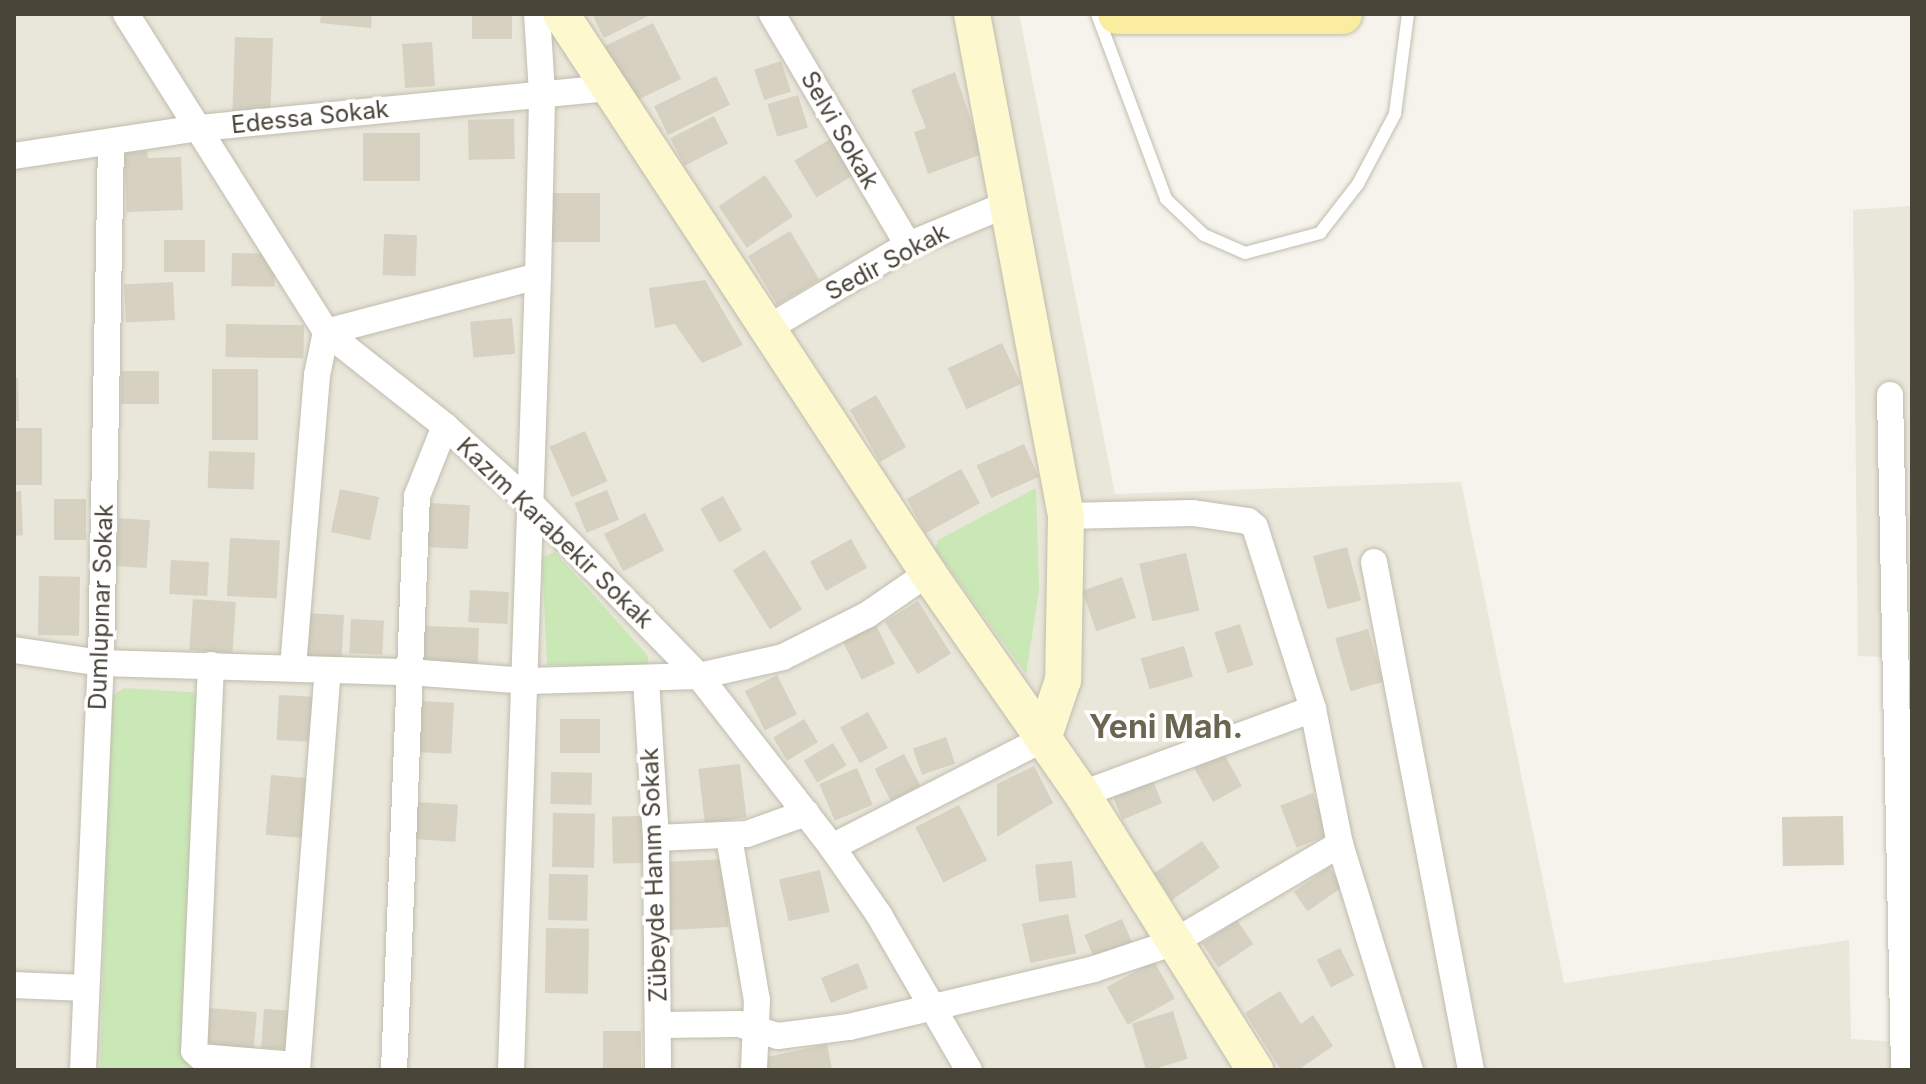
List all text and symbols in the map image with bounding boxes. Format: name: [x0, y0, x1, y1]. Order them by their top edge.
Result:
street label: Selvi Sokak: [795, 66, 885, 194]
street label: Edessa Sokak: [230, 94, 390, 140]
street label: Sedir Sokak: [821, 218, 953, 306]
street label: Kazım Karabekir Sokak: [451, 432, 659, 634]
street label: Dumlupınar Sokak: [83, 504, 119, 710]
district label: Yeni Mah.: [1089, 708, 1243, 746]
street label: Zübeyde Hanım Sokak: [635, 747, 673, 1003]

